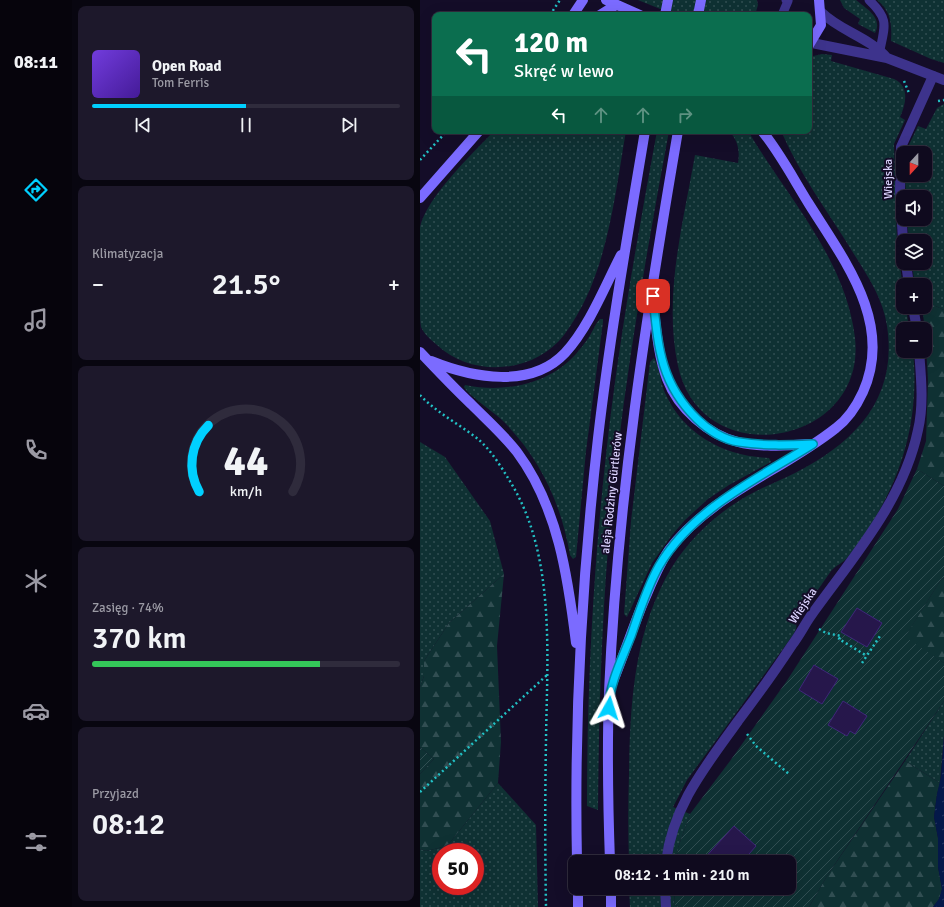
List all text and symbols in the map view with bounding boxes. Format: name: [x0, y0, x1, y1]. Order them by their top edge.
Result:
text: 120 m: [514, 26, 588, 60]
icon: left: [448, 28, 500, 80]
text: 08:11: [14, 51, 58, 73]
text: Open Road: [152, 57, 222, 75]
text: Skręć w lewo: [514, 60, 614, 82]
text: Tom Ferris: [152, 75, 209, 91]
icon: left: [548, 104, 570, 126]
icon: ahead: [590, 104, 612, 126]
icon: ahead: [632, 104, 654, 126]
icon: right: [674, 104, 696, 126]
icon: previous: [132, 114, 154, 136]
icon: pause: [235, 114, 257, 136]
icon: next: [338, 114, 360, 136]
north arrow: [896, 146, 932, 182]
map controls: [896, 146, 932, 358]
street label: Wiejska: [881, 159, 896, 199]
icon: directions: [22, 176, 50, 204]
button: sound: [896, 190, 932, 226]
button: layers: [896, 234, 932, 270]
text: Klimatyzacja: [92, 246, 163, 262]
text: 21.5°: [212, 266, 280, 303]
text: −: [92, 271, 104, 298]
text: +: [388, 271, 400, 298]
button: +: [896, 278, 932, 314]
pin: [636, 279, 670, 313]
icon: arrive: [642, 285, 664, 307]
icon: music: [22, 306, 50, 334]
button: −: [896, 322, 932, 358]
street label: aleja Rodziny Gürtlerów: [598, 431, 626, 554]
text: 44: [224, 435, 268, 486]
icon: phone: [22, 436, 50, 464]
text: km/h: [230, 482, 262, 499]
icon: climate: [22, 567, 50, 595]
street label: Wiejska: [786, 585, 820, 627]
text: Zasięg · 74%: [92, 600, 164, 616]
text: 370 km: [92, 620, 187, 657]
position arrow: [588, 687, 630, 729]
icon: car: [22, 697, 50, 725]
text: Przyjazd: [92, 786, 139, 802]
text: 08:12: [92, 806, 165, 843]
icon: filters: [22, 828, 50, 856]
speed limit sign: 50: [432, 843, 484, 895]
text: 08:12 · 1 min · 210 m: [615, 866, 749, 884]

